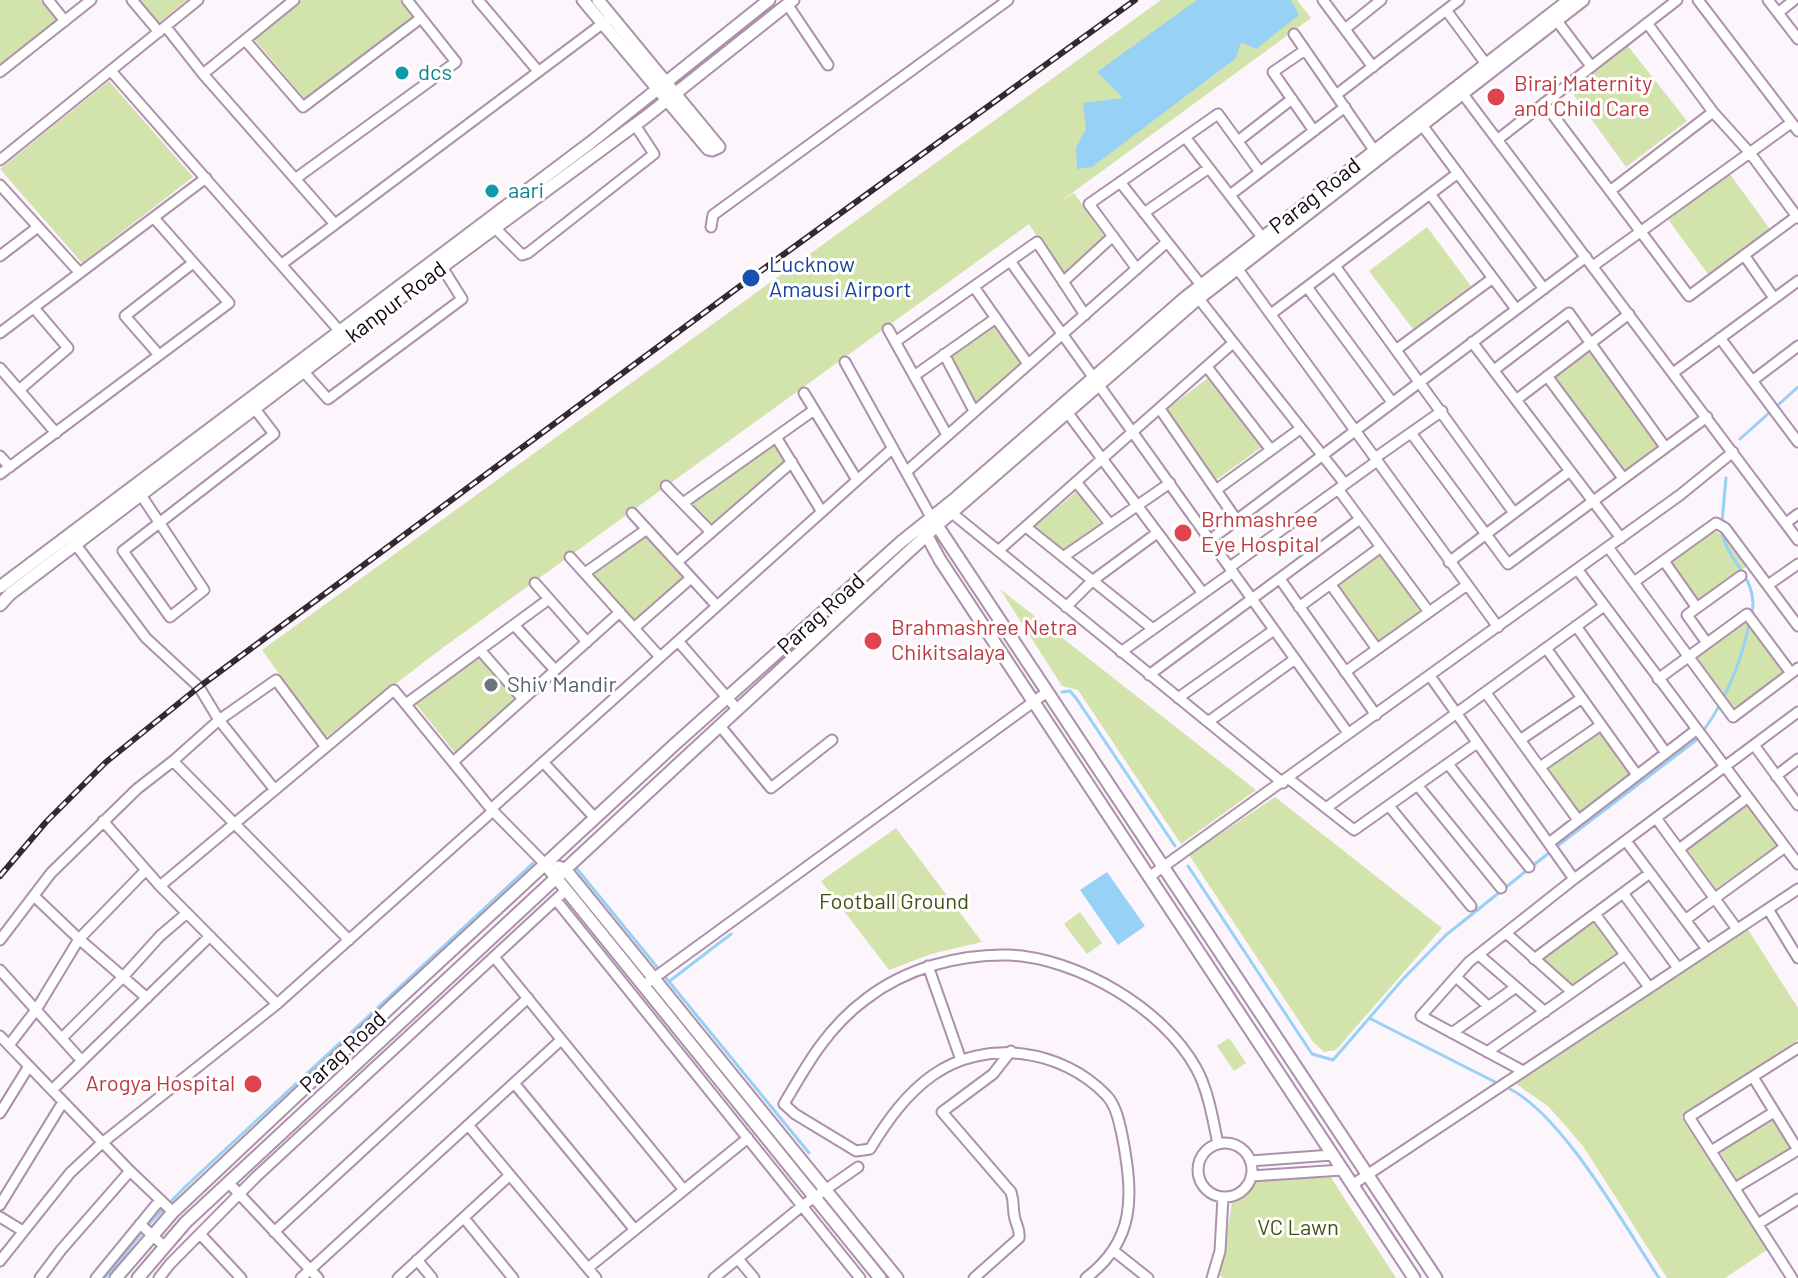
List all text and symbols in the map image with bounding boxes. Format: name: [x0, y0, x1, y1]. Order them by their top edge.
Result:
place label: dcs: [418, 60, 452, 86]
marker: dcs: [393, 64, 411, 82]
place label: Biraj Maternity and Child Care: [1514, 71, 1652, 122]
marker: Biraj Maternity and Child Care: [1485, 86, 1507, 108]
street label: Parag Road: [1264, 152, 1366, 240]
place label: aari: [508, 178, 544, 204]
marker: aari: [483, 182, 501, 200]
place label: Lucknow Amausi Airport: [769, 252, 911, 304]
street label: kanpur Road: [341, 256, 451, 348]
marker: Lucknow Amausi Airport: [740, 267, 762, 289]
place label: Brhmashree Eye Hospital: [1201, 507, 1319, 558]
marker: Brhmashree Eye Hospital: [1172, 522, 1194, 544]
street label: Parag Road: [772, 568, 870, 660]
place label: Brahmashree Netra Chikitsalaya: [891, 615, 1077, 666]
marker: Brahmashree Netra Chikitsalaya: [862, 630, 884, 652]
place label: Shiv Mandir: [507, 672, 616, 698]
marker: Shiv Mandir: [482, 676, 500, 694]
park label: Football Ground: [819, 889, 969, 915]
street label: Parag Road: [294, 1005, 392, 1099]
place label: Arogya Hospital: [85, 1071, 235, 1097]
marker: Arogya Hospital: [242, 1073, 264, 1095]
park label: VC Lawn: [1257, 1215, 1339, 1241]

